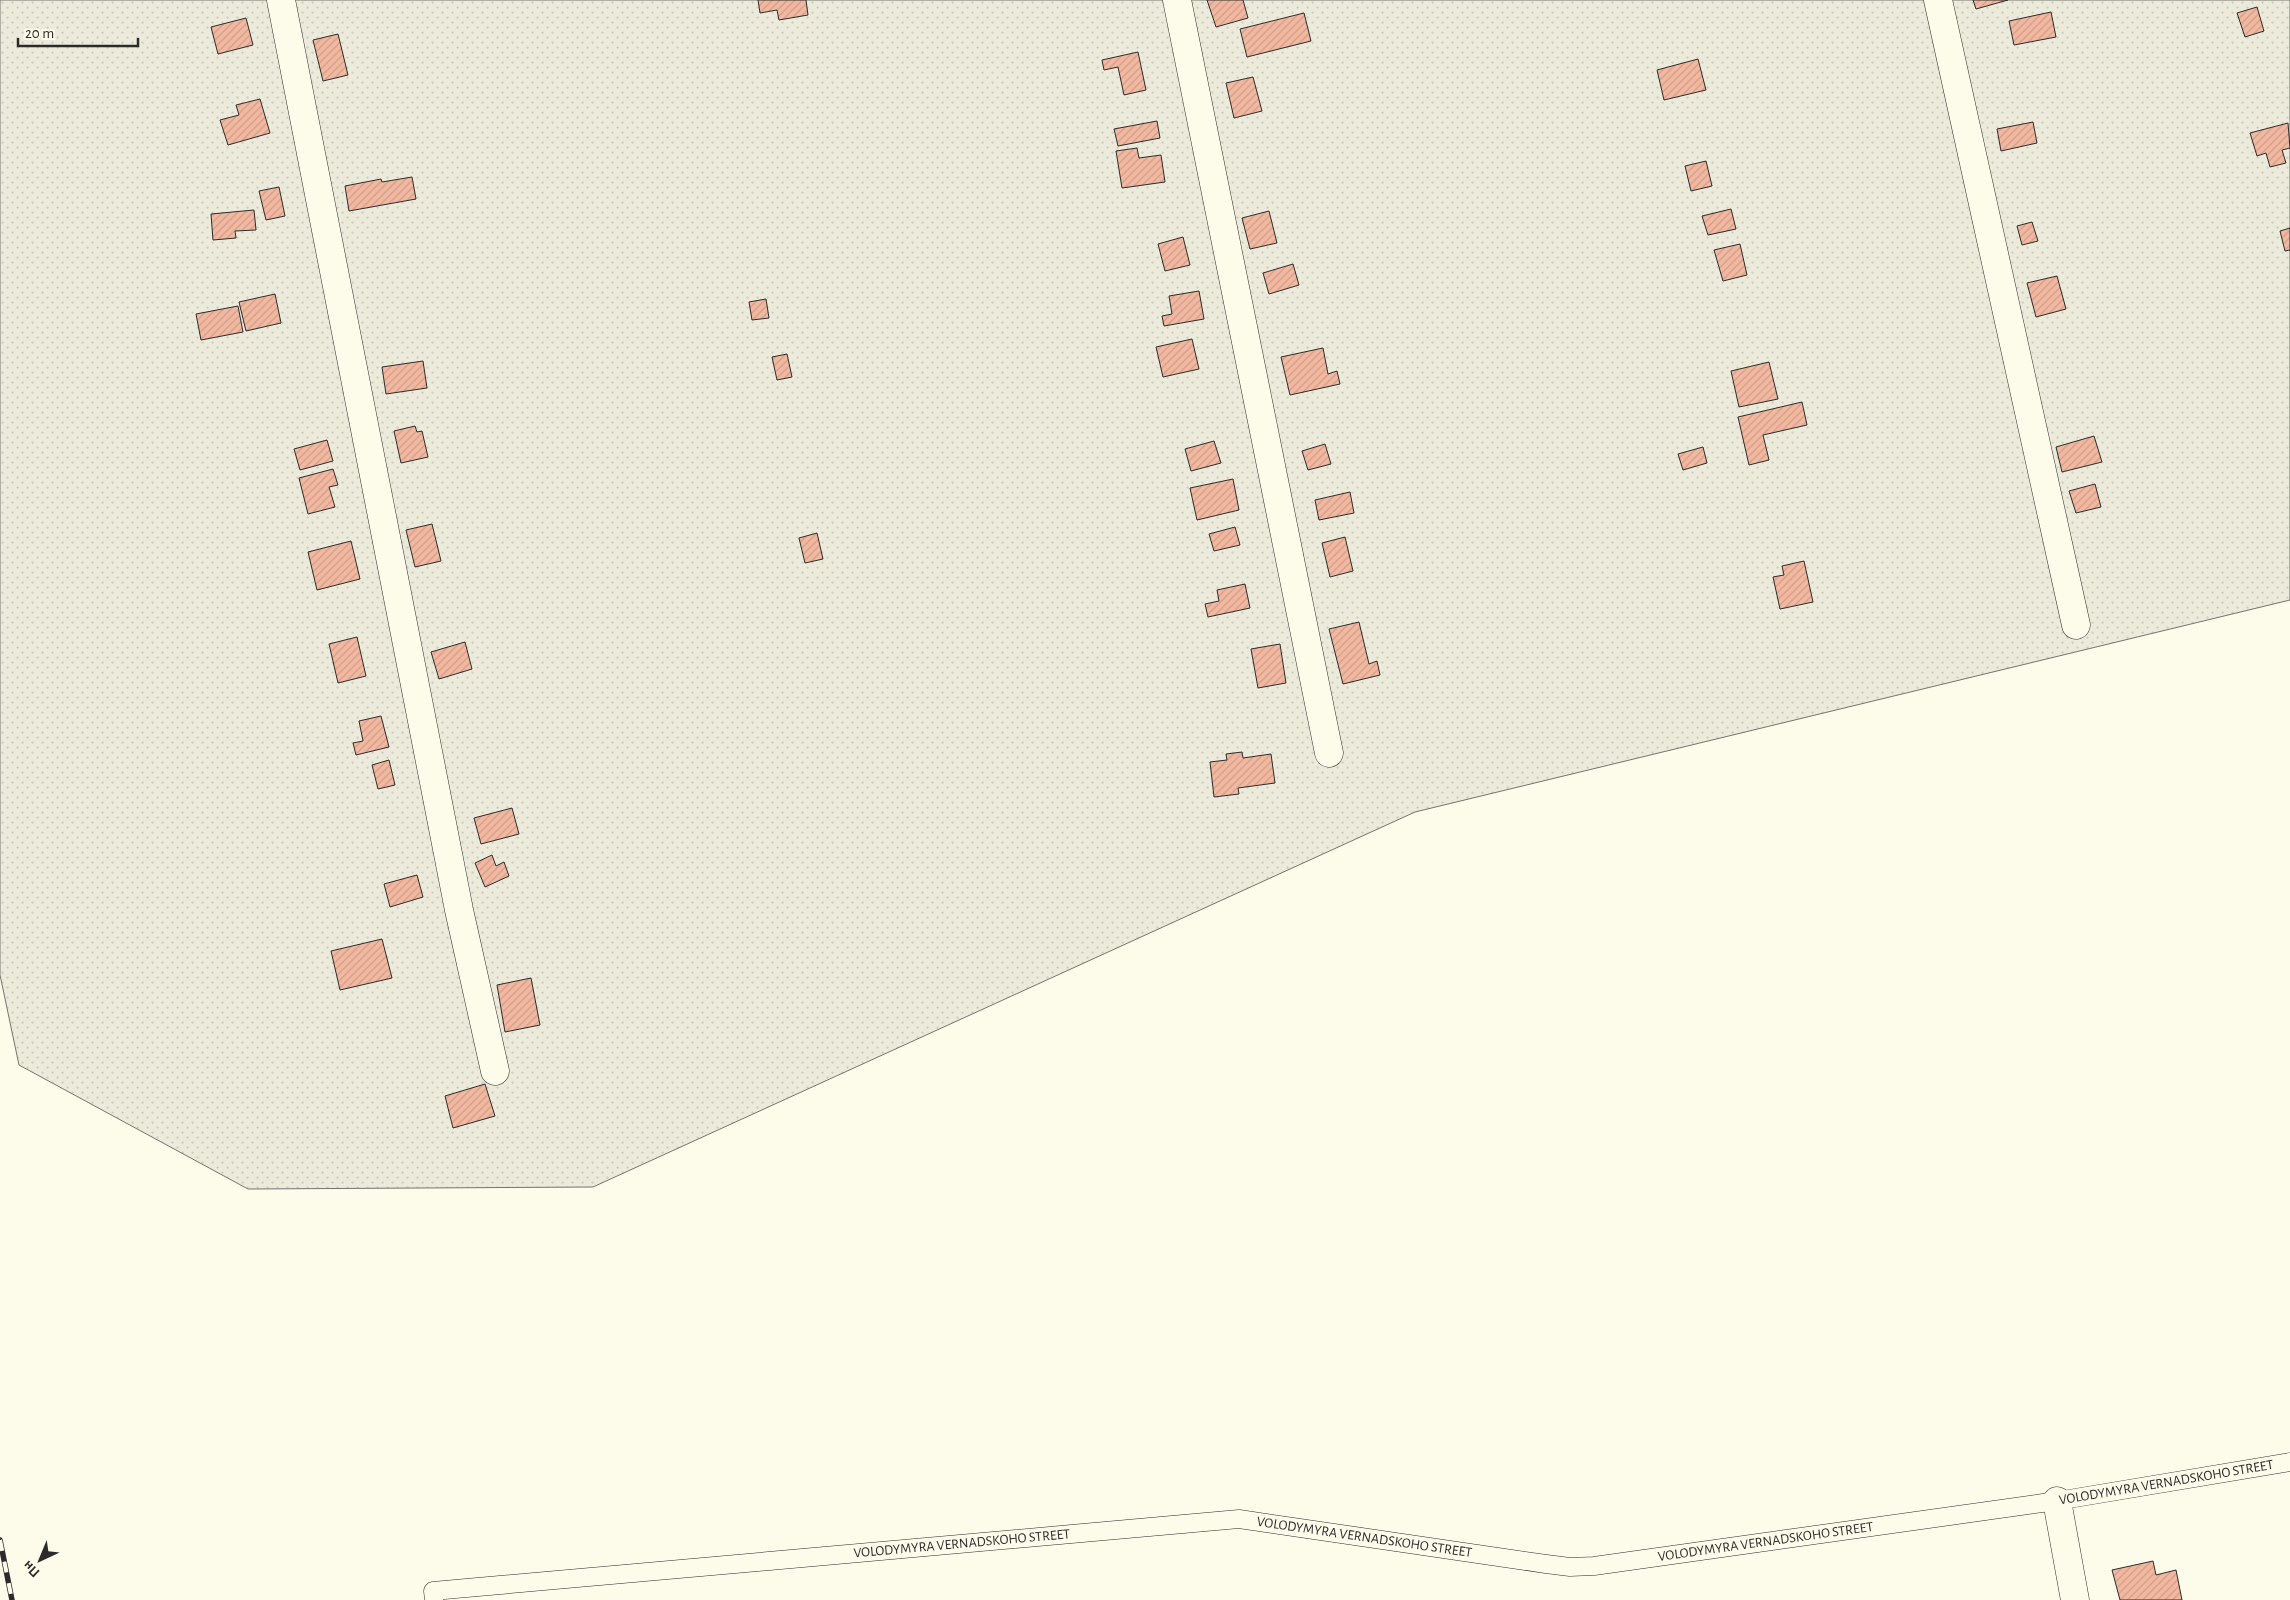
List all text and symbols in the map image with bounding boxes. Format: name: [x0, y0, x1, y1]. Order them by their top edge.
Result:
scale bar: [18, 15, 138, 47]
text: 20 m: [25, 26, 54, 41]
street label: VOLODYMYRA VERNADSKOHO STREET: [2058, 1458, 2275, 1508]
street label: VOLODYMYRA VERNADSKOHO STREET: [1256, 1515, 1473, 1560]
street label: VOLODYMYRA VERNADSKOHO STREET: [1657, 1520, 1874, 1564]
street label: VOLODYMYRA VERNADSKOHO STREET: [853, 1527, 1071, 1560]
north arrow: [15, 1535, 65, 1585]
text: Пн: [21, 1558, 43, 1580]

